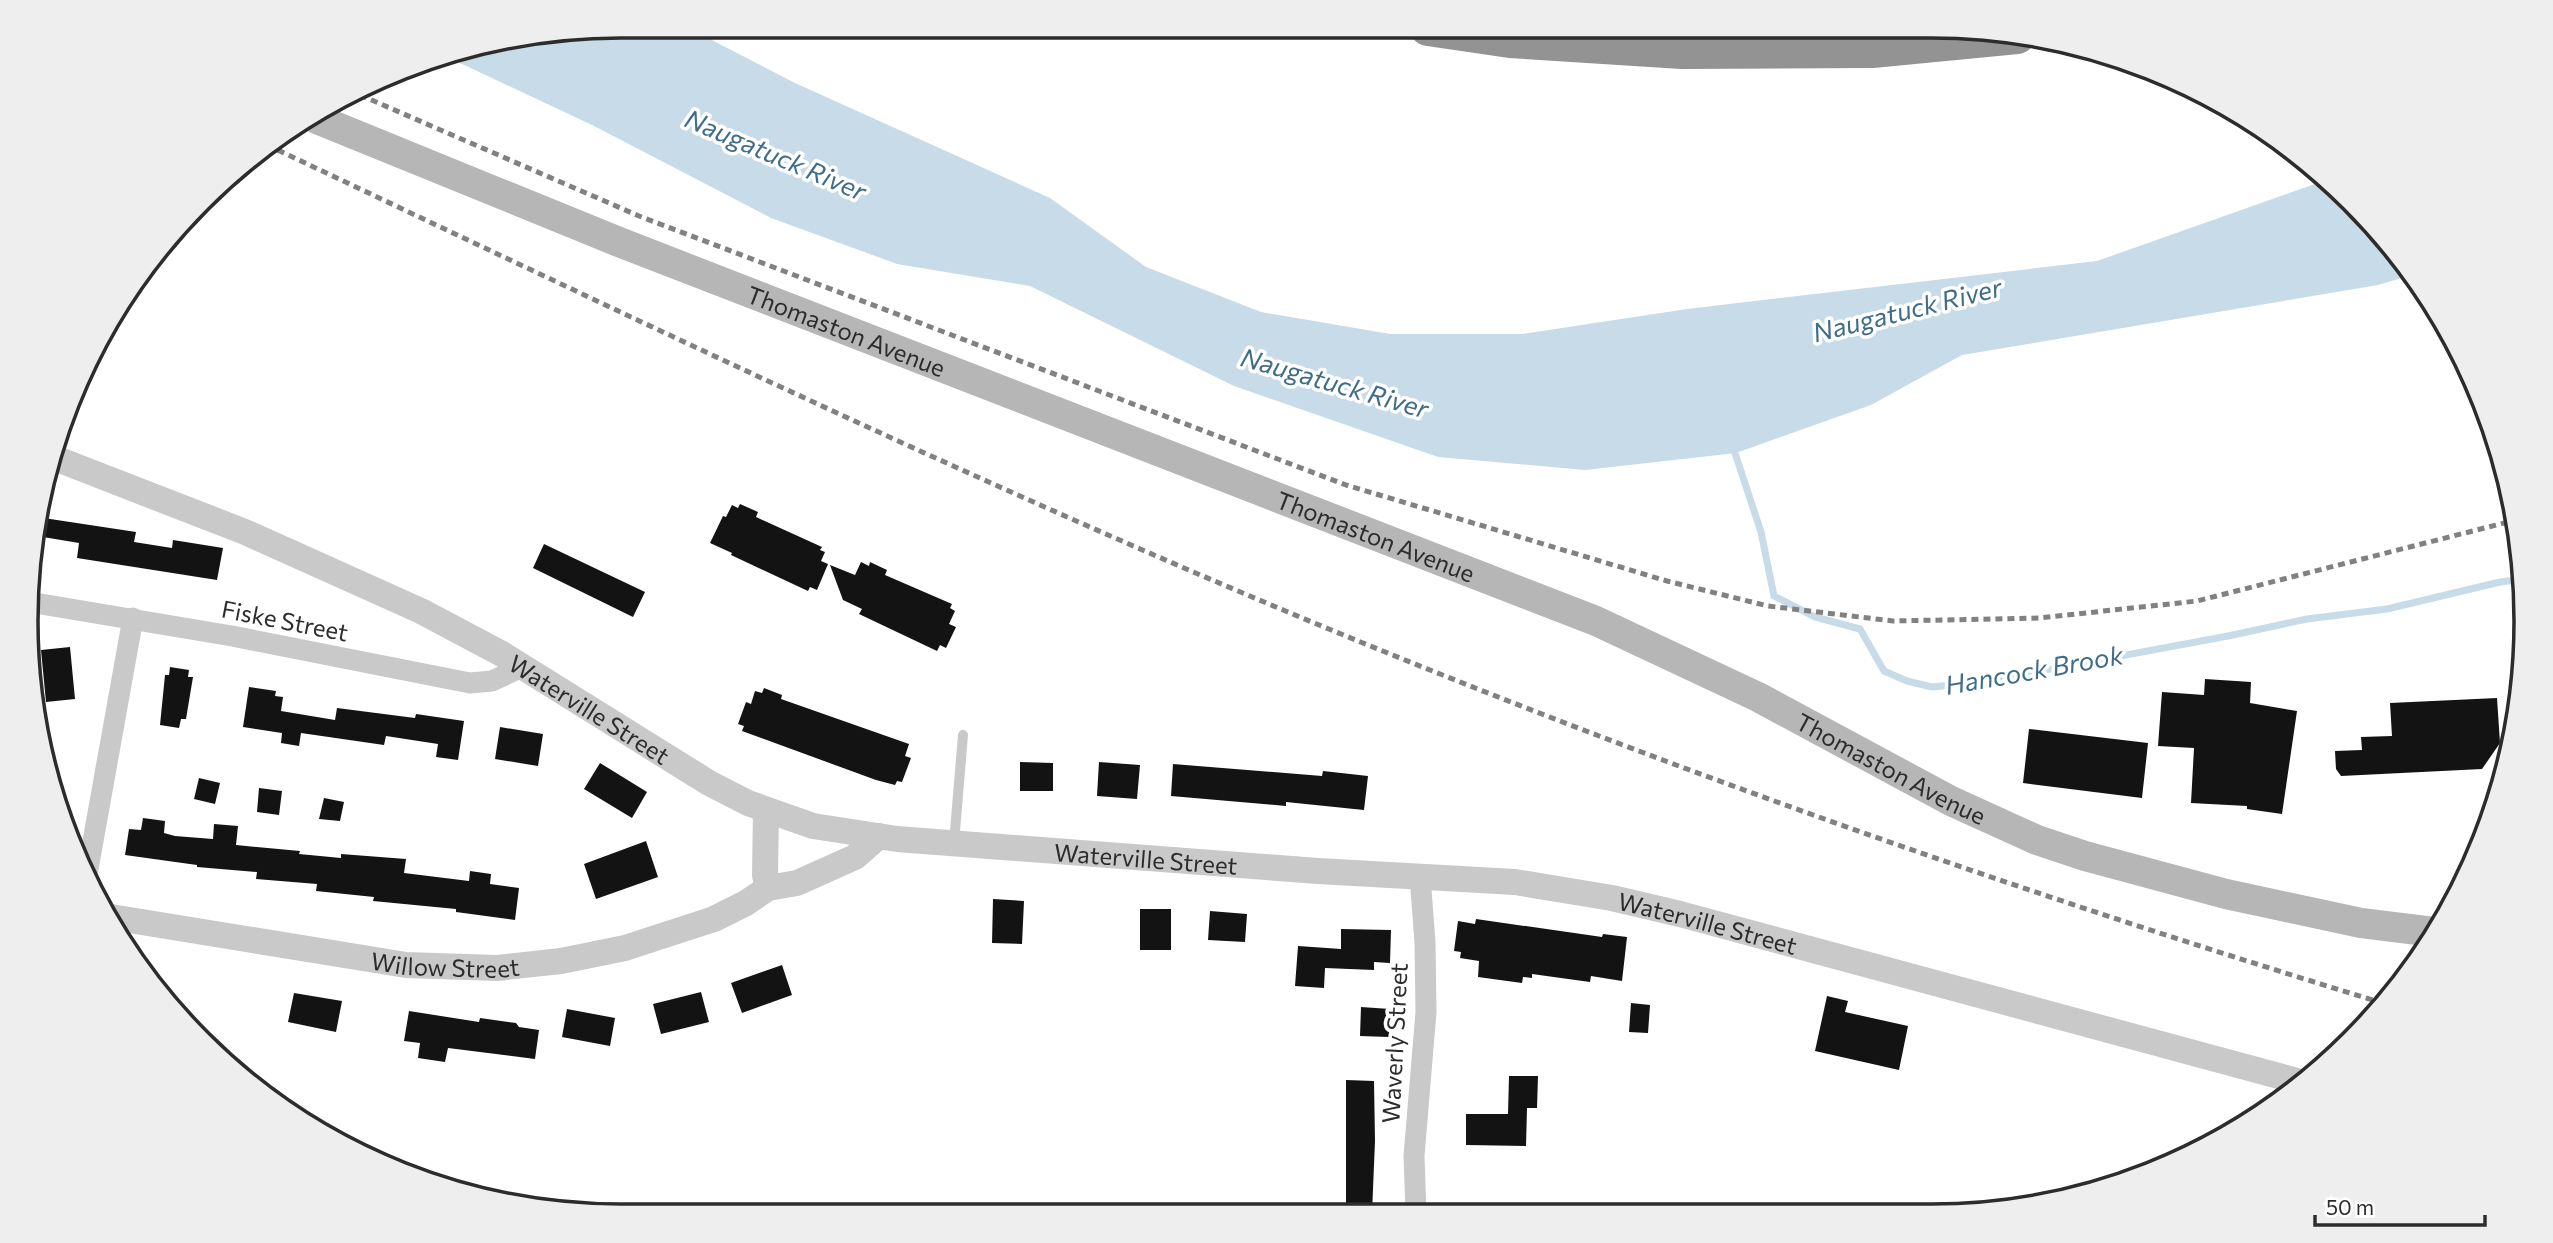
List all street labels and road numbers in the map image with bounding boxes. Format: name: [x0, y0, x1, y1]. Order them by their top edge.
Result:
street label: Thomaston Avenue: [743, 279, 950, 382]
street label: Thomaston Avenue: [1273, 484, 1479, 587]
street label: Fiske Street: [219, 594, 351, 647]
street label: Waterville Street: [504, 648, 675, 770]
street label: Thomaston Avenue: [1792, 706, 1991, 829]
street label: Waterville Street: [1053, 837, 1239, 879]
street label: Waterville Street: [1615, 885, 1800, 960]
street label: Willow Street: [369, 945, 521, 982]
street label: Waverly Street: [1375, 962, 1413, 1124]

